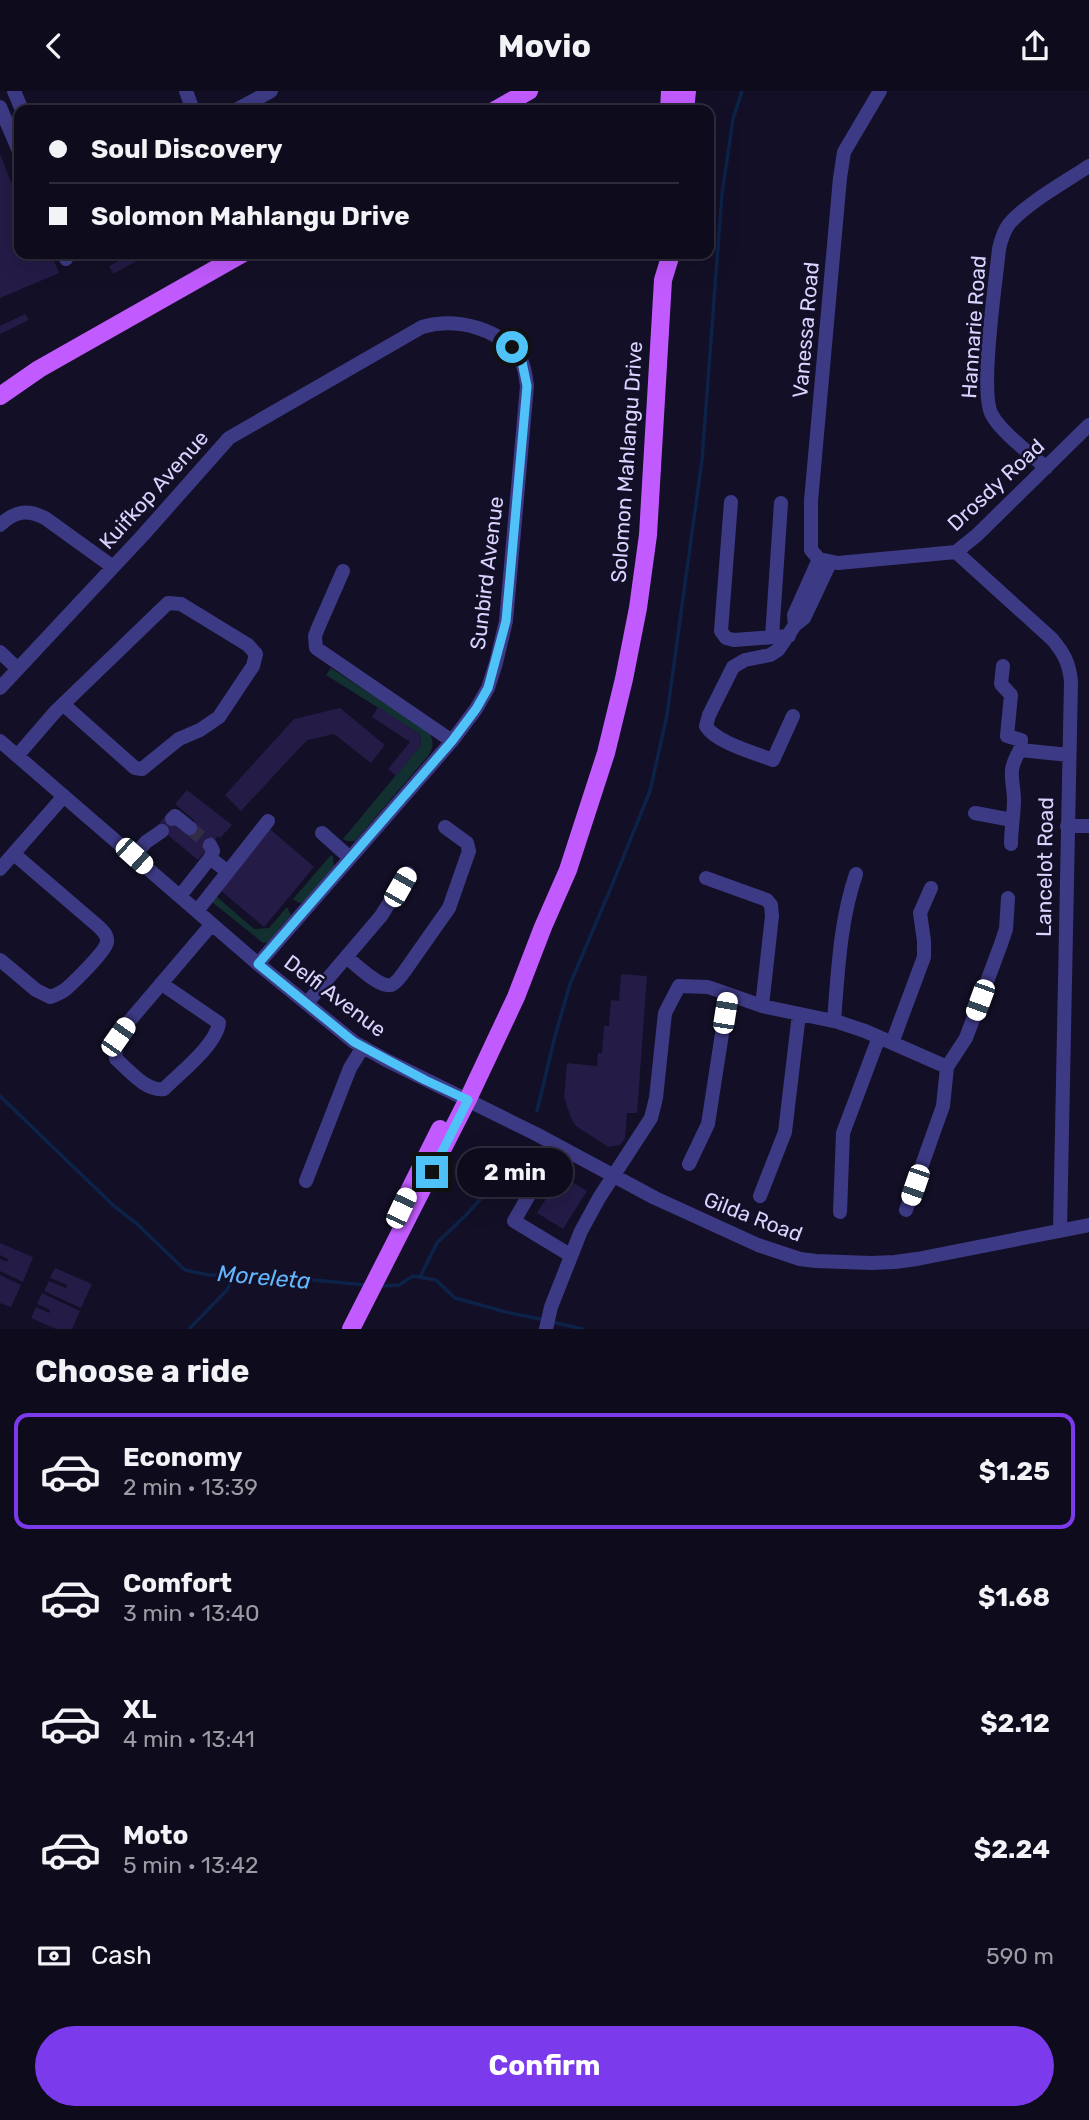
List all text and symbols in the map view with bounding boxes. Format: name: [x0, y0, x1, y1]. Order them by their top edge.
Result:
icon: back: [35, 27, 73, 65]
text: Movio: [498, 27, 591, 65]
icon: share: [1016, 27, 1054, 65]
text: Soul Discovery: [91, 134, 283, 165]
text: Solomon Mahlangu Drive: [91, 201, 410, 232]
street label: Hannarie Road: [956, 255, 991, 399]
street label: Vanessa Road: [787, 261, 824, 399]
route start: [496, 331, 528, 363]
street label: Solomon Mahlangu Drive: [606, 340, 647, 584]
street label: Kuifkop Avenue: [94, 425, 213, 554]
street label: Drosdy Road: [942, 433, 1049, 536]
street label: Sunbird Avenue: [465, 495, 508, 651]
street label: Lancelot Road: [1031, 797, 1058, 937]
car: [112, 834, 157, 878]
car: [381, 864, 420, 910]
street label: Delfi Avenue: [279, 949, 391, 1042]
car: [963, 977, 998, 1023]
car: [712, 991, 739, 1035]
car: [98, 1014, 139, 1060]
callout: 2 min: [457, 1147, 572, 1197]
route end: [416, 1156, 448, 1188]
text: 2 min: [484, 1158, 546, 1186]
car: [899, 1162, 932, 1208]
car: [383, 1185, 420, 1231]
street label: Gilda Road: [700, 1186, 806, 1247]
water label: Moreleta: [216, 1259, 312, 1295]
text: Choose a ride: [35, 1352, 249, 1390]
icon: car: [39, 1440, 102, 1503]
text: Economy: [123, 1442, 242, 1473]
text: $1.25: [979, 1456, 1050, 1487]
text: 2 min · 13:39: [123, 1473, 258, 1501]
icon: car: [39, 1566, 102, 1629]
text: Comfort: [123, 1568, 232, 1599]
text: $1.68: [978, 1582, 1050, 1613]
text: 3 min · 13:40: [123, 1599, 260, 1627]
icon: car: [39, 1692, 102, 1755]
text: XL: [123, 1694, 156, 1725]
text: $2.12: [980, 1708, 1050, 1739]
text: 4 min · 13:41: [123, 1725, 255, 1753]
icon: car: [39, 1818, 102, 1881]
text: Moto: [123, 1820, 188, 1851]
text: $2.24: [974, 1834, 1050, 1865]
text: 5 min · 13:42: [123, 1851, 258, 1879]
icon: cash: [35, 1937, 73, 1975]
text: Cash: [91, 1940, 152, 1971]
text: 590 m: [986, 1942, 1054, 1970]
button: Confirm: [35, 2026, 1054, 2106]

